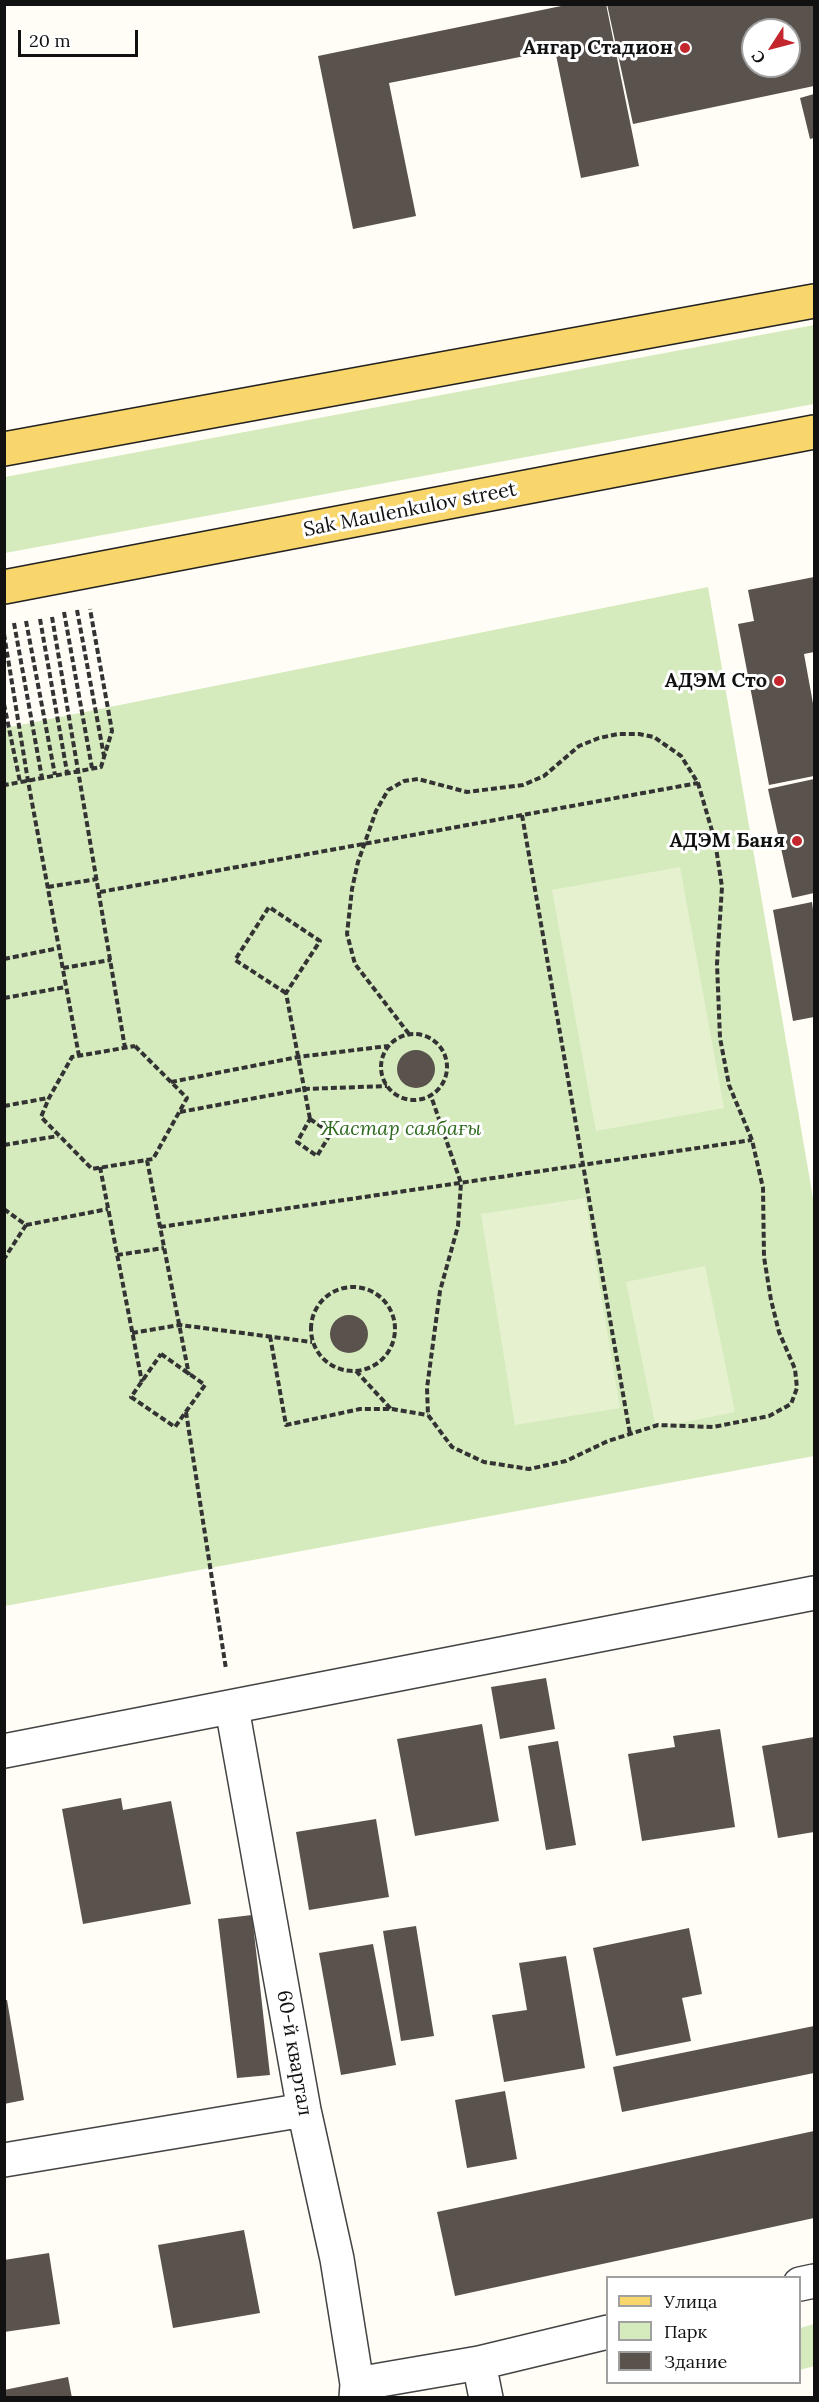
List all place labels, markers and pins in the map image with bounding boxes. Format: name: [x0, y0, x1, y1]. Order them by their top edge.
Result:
place label: Ангар Стадион: [523, 36, 673, 60]
marker: Ангар Стадион: [678, 41, 692, 55]
place label: АДЭМ Сто: [665, 669, 767, 693]
marker: АДЭМ Сто: [772, 674, 786, 688]
place label: АДЭМ Баня: [669, 829, 785, 853]
marker: АДЭМ Баня: [790, 834, 804, 848]

